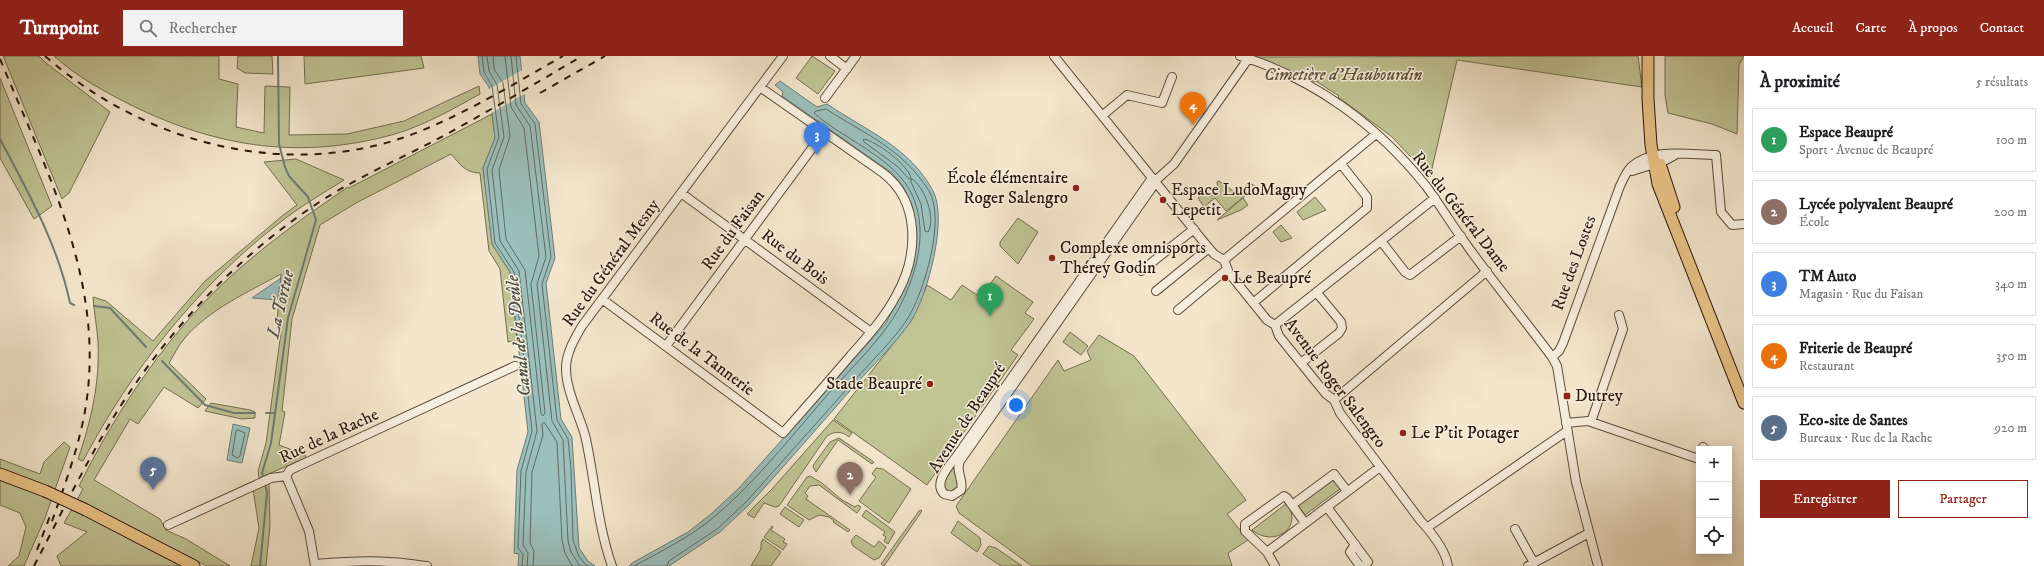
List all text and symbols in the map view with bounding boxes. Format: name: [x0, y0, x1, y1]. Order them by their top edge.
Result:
search box: [123, 10, 403, 46]
text: Turnpoint: [20, 17, 99, 40]
icon: search: [137, 17, 159, 39]
text: Rechercher: [169, 19, 237, 38]
text: Accueil: [1792, 19, 1834, 37]
text: Carte: [1856, 19, 1886, 37]
text: À propos: [1908, 19, 1958, 37]
text: Contact: [1980, 19, 2024, 37]
park label: Cimetière d'Haubourdin: [1264, 64, 1422, 86]
text: À proximité: [1760, 71, 1840, 93]
text: 5 résultats: [1976, 74, 2028, 90]
pin: 4: [1180, 92, 1206, 125]
pin: 3: [804, 122, 830, 155]
text: Espace Beaupré: [1799, 123, 1893, 142]
text: 1: [1772, 132, 1776, 148]
text: 100 m: [1996, 132, 2027, 148]
text: Sport · Avenue de Beaupré: [1799, 142, 1933, 158]
street label: Rue du Général Dame: [1407, 147, 1515, 277]
place label: École élémentaire Roger Salengro: [947, 167, 1068, 209]
place label: Espace LudoMaguy Lepetit: [1171, 179, 1308, 221]
marker: École élémentaire Roger Salengro: [1071, 183, 1081, 193]
street label: Rue du Faisan: [697, 185, 770, 274]
street label: Rue du Général Mesny: [557, 194, 665, 331]
marker: Espace LudoMaguy Lepetit: [1158, 195, 1168, 205]
text: Lycée polyvalent Beaupré: [1799, 195, 1953, 214]
text: 2: [1771, 204, 1777, 220]
text: 200 m: [1994, 204, 2027, 220]
street label: Rue des Lostes: [1547, 212, 1601, 313]
text: École: [1799, 214, 1829, 230]
street label: Rue du Bois: [757, 224, 834, 290]
place label: Complexe omnisports Thérey Godin: [1060, 237, 1206, 279]
marker: Complexe omnisports Thérey Godin: [1047, 253, 1057, 263]
water label: La Tortue: [262, 267, 300, 341]
place label: Le Beaupré: [1233, 267, 1311, 289]
text: TM Auto: [1799, 267, 1856, 286]
water label: Canal de la Deûle: [502, 273, 536, 398]
marker: Le Beaupré: [1220, 273, 1230, 283]
text: 3: [1772, 276, 1776, 292]
text: 340 m: [1995, 276, 2027, 292]
pin: 1: [977, 283, 1003, 316]
text: Magasin · Rue du Faisan: [1799, 286, 1923, 302]
street label: Rue de la Tannerie: [645, 307, 759, 401]
street label: Avenue Roger Salengro: [1279, 314, 1391, 452]
text: Friterie de Beaupré: [1799, 339, 1912, 358]
text: 4: [1770, 348, 1778, 364]
text: 350 m: [1996, 348, 2027, 364]
text: Restaurant: [1799, 358, 1855, 374]
street label: Avenue de Beaupré: [923, 359, 1011, 477]
place label: Stade Beaupré: [826, 373, 922, 395]
marker: Stade Beaupré: [925, 379, 935, 389]
place label: Dutrey: [1575, 385, 1624, 407]
marker: Dutrey: [1562, 391, 1572, 401]
your location: [1006, 395, 1026, 415]
street label: Rue de la Rache: [276, 403, 382, 469]
text: Eco-site de Santes: [1799, 411, 1907, 430]
text: 5: [1771, 420, 1777, 436]
text: 920 m: [1995, 420, 2027, 436]
place label: Le P’tit Potager: [1411, 422, 1520, 444]
marker: Le P’tit Potager: [1398, 428, 1408, 438]
text: Bureaux · Rue de la Rache: [1799, 430, 1933, 446]
map controls: [1696, 446, 1732, 554]
button: +: [1696, 446, 1732, 482]
pin: 5: [140, 457, 166, 490]
pin: 2: [837, 462, 863, 495]
button: Enregistrer: [1760, 480, 1890, 518]
button: Partager: [1898, 480, 2028, 518]
button: −: [1696, 482, 1732, 518]
button: locate: [1696, 518, 1732, 554]

